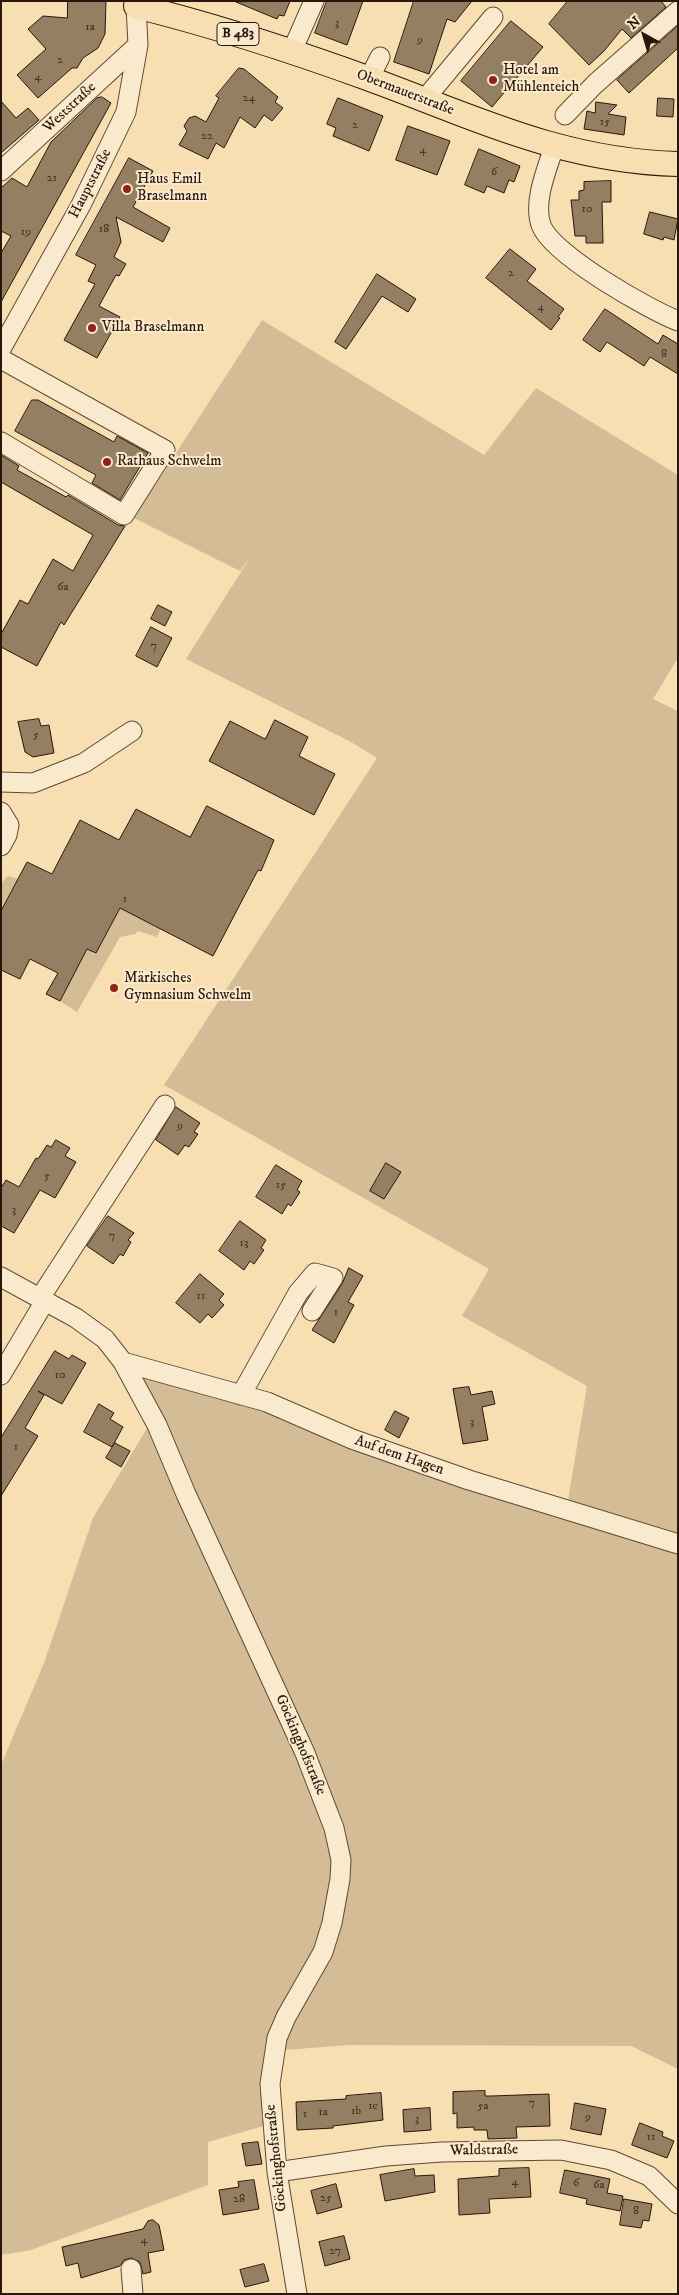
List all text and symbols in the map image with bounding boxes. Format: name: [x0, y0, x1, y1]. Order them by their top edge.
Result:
north arrow: [619, 10, 669, 60]
text: N: [624, 13, 645, 34]
house number: 3: [335, 17, 339, 31]
house number: 1a: [85, 21, 95, 35]
road number: B 483: [217, 22, 259, 46]
house number: 9: [417, 34, 423, 48]
house number: 2: [57, 54, 63, 68]
place label: Hotel am Mühlenteich: [503, 62, 579, 97]
street label: Obermauerstraße: [354, 66, 456, 120]
house number: 4: [35, 71, 41, 85]
marker: Hotel am Mühlenteich: [487, 74, 499, 86]
street label: Weststraße: [40, 79, 100, 137]
house number: 24: [243, 92, 255, 106]
house number: 15: [600, 116, 610, 130]
house number: 2: [352, 119, 358, 133]
house number: 22: [201, 130, 213, 144]
house number: 4: [420, 144, 426, 158]
street label: Hauptstraße: [66, 146, 116, 222]
house number: 6: [491, 166, 497, 180]
place label: Haus Emil Braselmann: [137, 171, 207, 206]
house number: 21: [47, 172, 57, 186]
marker: Haus Emil Braselmann: [121, 183, 133, 195]
house number: 10: [582, 203, 592, 217]
house number: 18: [99, 223, 109, 237]
house number: 19: [21, 226, 31, 240]
house number: 2: [508, 267, 514, 281]
house number: 4: [538, 301, 544, 315]
place label: Villa Braselmann: [102, 319, 204, 337]
marker: Villa Braselmann: [86, 322, 98, 334]
house number: 8: [661, 348, 667, 362]
place label: Rathaus Schwelm: [117, 453, 222, 471]
marker: Rathaus Schwelm: [101, 456, 113, 468]
house number: 6a: [57, 581, 69, 595]
house number: 7: [151, 640, 157, 654]
house number: 5: [33, 729, 39, 743]
house number: 1: [123, 893, 127, 907]
place label: Märkisches Gymnasium Schwelm: [124, 970, 251, 1005]
marker: Märkisches Gymnasium Schwelm: [108, 982, 120, 994]
house number: 9: [177, 1120, 183, 1134]
house number: 5: [44, 1170, 50, 1184]
house number: 15: [276, 1179, 286, 1193]
house number: 3: [12, 1204, 16, 1218]
house number: 7: [109, 1230, 115, 1244]
house number: 13: [240, 1237, 248, 1251]
house number: 11: [197, 1290, 205, 1304]
house number: 1: [334, 1306, 338, 1320]
house number: 10: [55, 1369, 65, 1383]
house number: 3: [470, 1416, 474, 1430]
street label: Auf dem Hagen: [352, 1432, 446, 1480]
house number: 1: [14, 1441, 18, 1455]
street label: Göckinghofstraße: [271, 1692, 329, 1798]
house number: 7: [529, 2097, 535, 2111]
house number: 1c: [368, 2100, 378, 2114]
house number: 5a: [477, 2100, 489, 2114]
street label: Göckinghofstraße: [262, 2104, 292, 2212]
house number: 1b: [351, 2105, 361, 2119]
house number: 1a: [318, 2106, 328, 2120]
house number: 1: [303, 2108, 307, 2122]
house number: 9: [585, 2111, 591, 2125]
house number: 3: [415, 2113, 419, 2127]
house number: 11: [647, 2131, 655, 2145]
street label: Waldstraße: [450, 2141, 518, 2161]
house number: 4: [512, 2176, 518, 2190]
house number: 6: [573, 2177, 579, 2191]
house number: 6a: [593, 2179, 605, 2193]
house number: 25: [320, 2192, 332, 2206]
house number: 28: [233, 2193, 245, 2207]
house number: 8: [633, 2205, 639, 2219]
house number: 4: [141, 2234, 147, 2248]
house number: 27: [329, 2245, 341, 2259]

